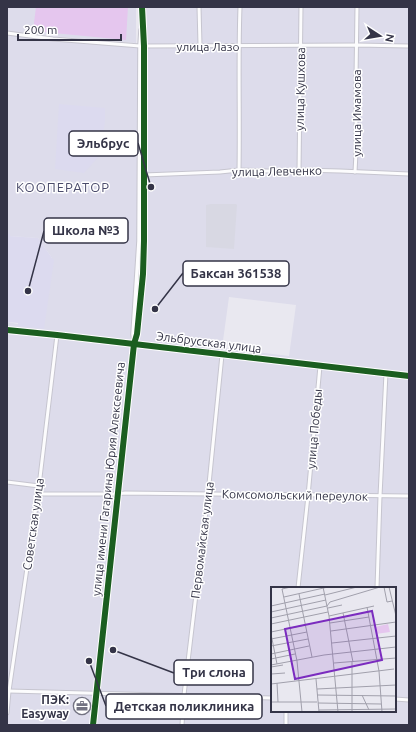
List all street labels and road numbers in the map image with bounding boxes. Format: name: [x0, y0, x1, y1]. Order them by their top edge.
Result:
street label: улица Лазо: [177, 40, 239, 53]
street label: улица Кушхова: [293, 47, 307, 131]
street label: улица Имамова: [350, 69, 363, 157]
street label: улица Левченко: [232, 164, 322, 178]
street label: Эльбрусская улица: [156, 329, 262, 355]
street label: улица имени Гагарина Юрия Алексеевича: [89, 361, 127, 597]
street label: улица Победы: [304, 388, 324, 470]
street label: Советская улица: [20, 477, 46, 571]
street label: Первомайская улица: [188, 481, 216, 599]
street label: Комсомольский переулок: [222, 487, 368, 503]

